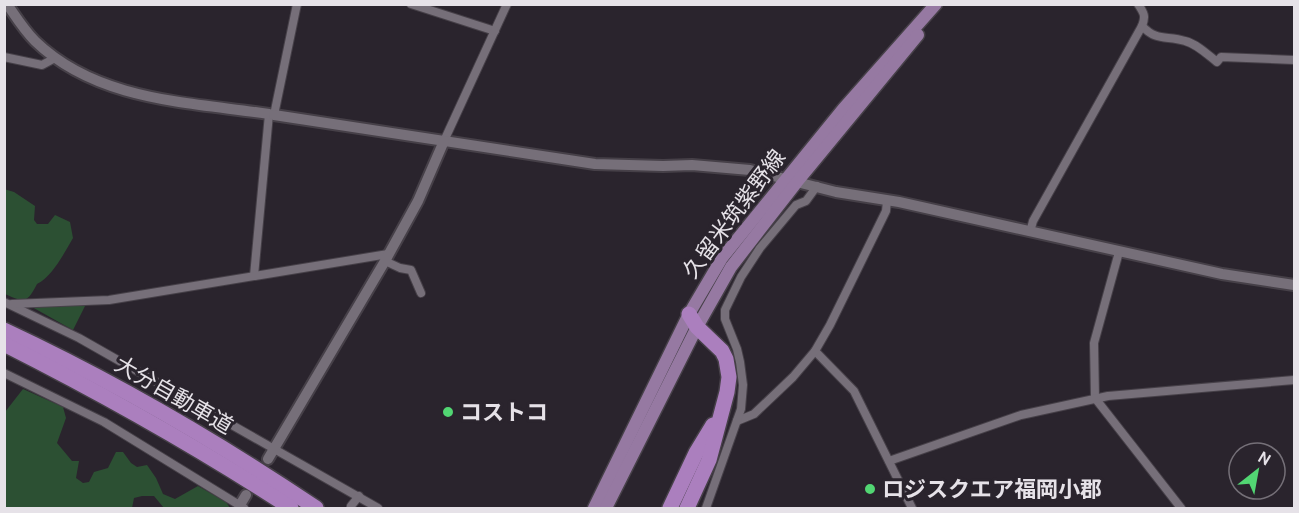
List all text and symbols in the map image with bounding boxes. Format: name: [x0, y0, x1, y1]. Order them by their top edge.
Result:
street label: 久留米筑紫野線: [677, 144, 791, 284]
street label: 大分自動車道: [110, 350, 238, 440]
place label: コストコ: [460, 399, 548, 426]
marker: コストコ: [441, 405, 455, 419]
north arrow: [1227, 441, 1287, 501]
text: N: [1255, 448, 1274, 470]
place label: ロジスクエア福岡小郡: [882, 476, 1102, 503]
marker: ロジスクエア福岡小郡: [863, 482, 877, 496]

